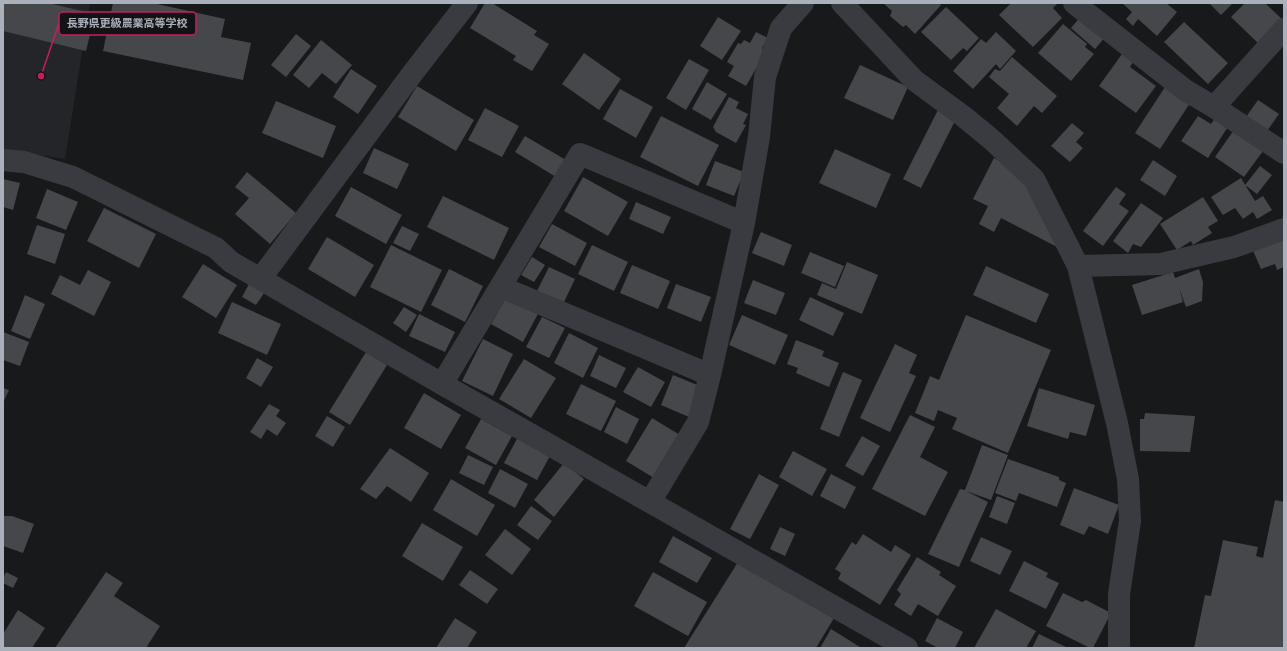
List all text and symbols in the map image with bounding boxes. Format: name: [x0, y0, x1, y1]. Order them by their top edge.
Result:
callout: 長野県更級農業高等学校: [59, 12, 196, 35]
text: 長野県更級農業高等学校: [67, 16, 188, 30]

